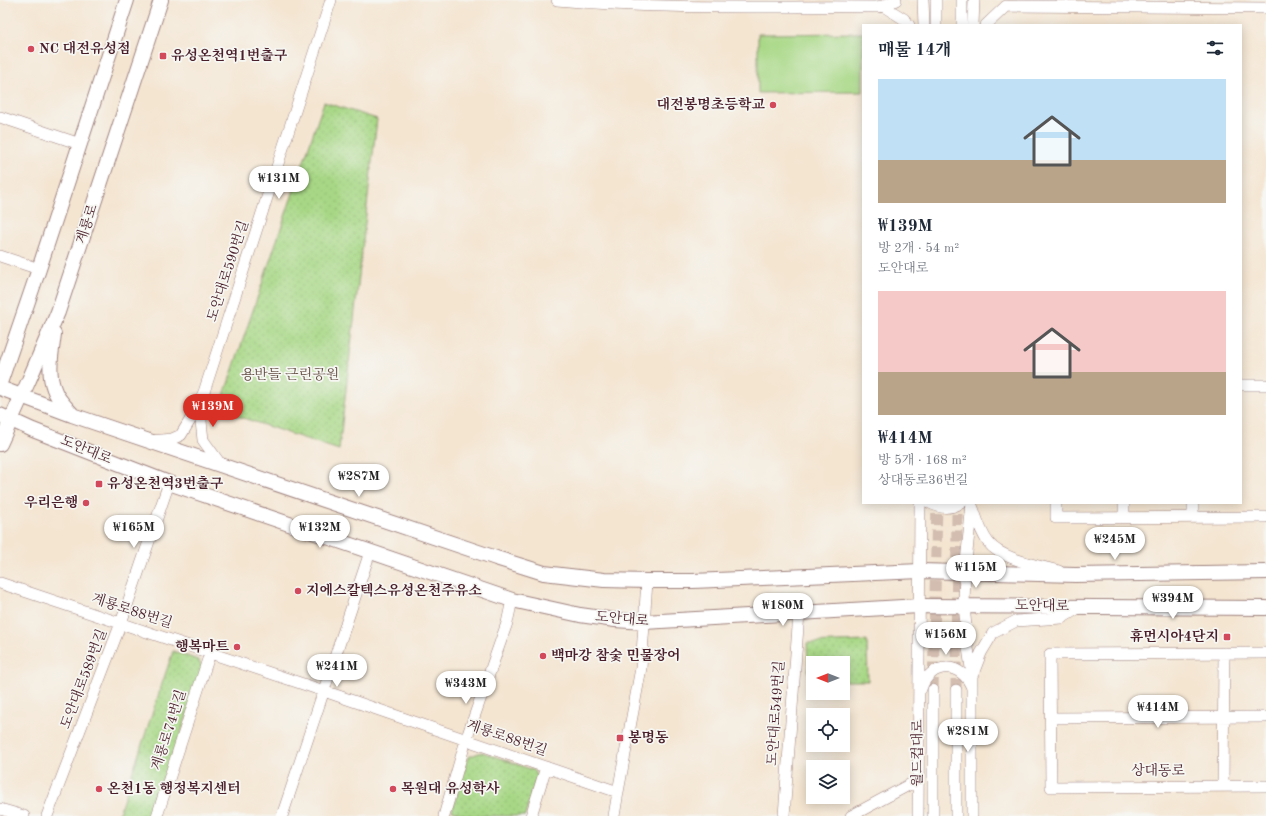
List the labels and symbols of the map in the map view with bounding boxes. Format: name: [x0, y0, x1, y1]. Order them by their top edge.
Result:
place label: NC 대전유성점: [39, 40, 130, 56]
marker: NC 대전유성점: [26, 44, 36, 54]
place label: 유성온천역1번출구: [171, 47, 288, 63]
marker: 유성온천역1번출구: [158, 51, 168, 61]
place label: 대전봉명초등학교: [657, 96, 765, 112]
marker: 대전봉명초등학교: [768, 100, 778, 110]
pin: ₩131M: [251, 166, 307, 200]
street label: 계룡로: [73, 202, 100, 245]
street label: 도안대로590번길: [204, 218, 251, 323]
park label: 용반들 근린공원: [241, 367, 339, 382]
pin: ₩139M: [185, 394, 241, 428]
street label: 도안대로: [58, 432, 115, 467]
pin: ₩287M: [331, 464, 387, 498]
place label: 유성온천역3번출구: [107, 475, 224, 491]
marker: 유성온천역3번출구: [94, 479, 104, 489]
place label: 우리은행: [24, 494, 78, 510]
marker: 우리은행: [81, 498, 91, 508]
pin: ₩165M: [106, 515, 162, 549]
pin: ₩132M: [292, 515, 348, 549]
pin: ₩245M: [1087, 527, 1143, 561]
pin: ₩115M: [948, 555, 1004, 589]
place label: 지에스칼텍스유성온천주유소: [306, 582, 482, 598]
marker: 지에스칼텍스유성온천주유소: [293, 586, 303, 596]
pin: ₩394M: [1145, 586, 1201, 620]
street label: 계룡로88번길: [90, 590, 174, 631]
pin: ₩180M: [755, 593, 811, 627]
street label: 도안대로: [1015, 598, 1070, 613]
street label: 도안대로: [594, 609, 650, 628]
pin: ₩156M: [918, 622, 974, 656]
street label: 도안대로589번길: [58, 627, 109, 731]
place label: 휴먼시아4단지: [1130, 628, 1219, 644]
marker: 휴먼시아4단지: [1222, 632, 1232, 642]
place label: 행복마트: [175, 638, 229, 654]
marker: 행복마트: [232, 642, 242, 652]
place label: 백마강 참숯 민물장어: [551, 647, 681, 663]
marker: 백마강 참숯 민물장어: [538, 651, 548, 661]
pin: ₩241M: [309, 654, 365, 688]
north arrow: [806, 656, 850, 700]
street label: 도안대로549번길: [764, 660, 787, 766]
pin: ₩343M: [438, 671, 494, 705]
street label: 계룡로74번길: [148, 688, 189, 772]
pin: ₩414M: [1130, 695, 1186, 729]
street label: 계룡로88번길: [465, 717, 549, 758]
street label: 월드컵대로: [910, 719, 925, 787]
pin: ₩281M: [940, 719, 996, 753]
place label: 봉명동: [628, 729, 669, 745]
marker: 봉명동: [615, 733, 625, 743]
street label: 상대동로: [1131, 763, 1186, 778]
place label: 온천1동 행정복지센터: [107, 780, 241, 796]
place label: 목원대 유성학사: [401, 780, 500, 796]
marker: 온천1동 행정복지센터: [94, 784, 104, 794]
marker: 목원대 유성학사: [388, 784, 398, 794]

